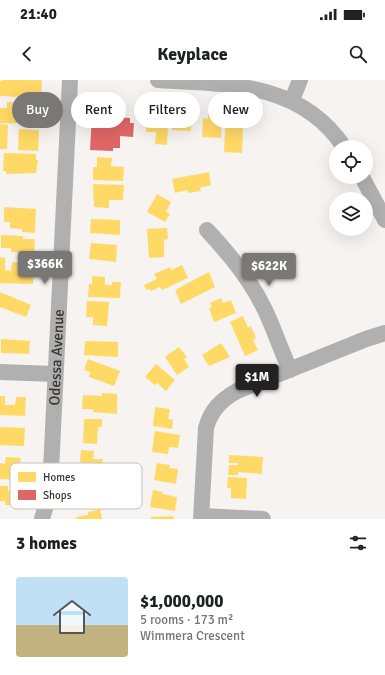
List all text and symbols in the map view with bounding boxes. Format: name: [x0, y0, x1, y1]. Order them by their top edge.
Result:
text: 21:40: [20, 5, 57, 23]
icon: back: [16, 43, 38, 65]
text: Keyplace: [157, 43, 228, 65]
icon: search: [347, 43, 369, 65]
chip: Buy: [12, 92, 63, 128]
chip: Rent: [71, 92, 126, 128]
chip: Filters: [134, 92, 200, 128]
chip: New: [208, 92, 263, 128]
map controls: [329, 140, 373, 236]
button: locate: [329, 140, 373, 184]
button: layers: [329, 192, 373, 236]
pin: $366K: [17, 251, 73, 285]
pin: $622K: [241, 253, 297, 287]
text: $366K: [27, 256, 63, 272]
text: $622K: [251, 258, 287, 274]
street label: Odessa Avenue: [45, 309, 68, 406]
pin: $1M: [238, 364, 276, 398]
text: $1M: [245, 369, 269, 385]
legend: [10, 463, 142, 509]
text: Homes: [43, 471, 75, 484]
text: Shops: [43, 489, 72, 502]
icon: filters: [347, 532, 369, 554]
text: 3 homes: [16, 533, 77, 554]
text: $1,000,000: [140, 591, 223, 612]
icon: home: [48, 593, 96, 641]
text: 5 rooms · 173 m²: [140, 612, 233, 628]
text: Wimmera Crescent: [140, 628, 245, 644]

